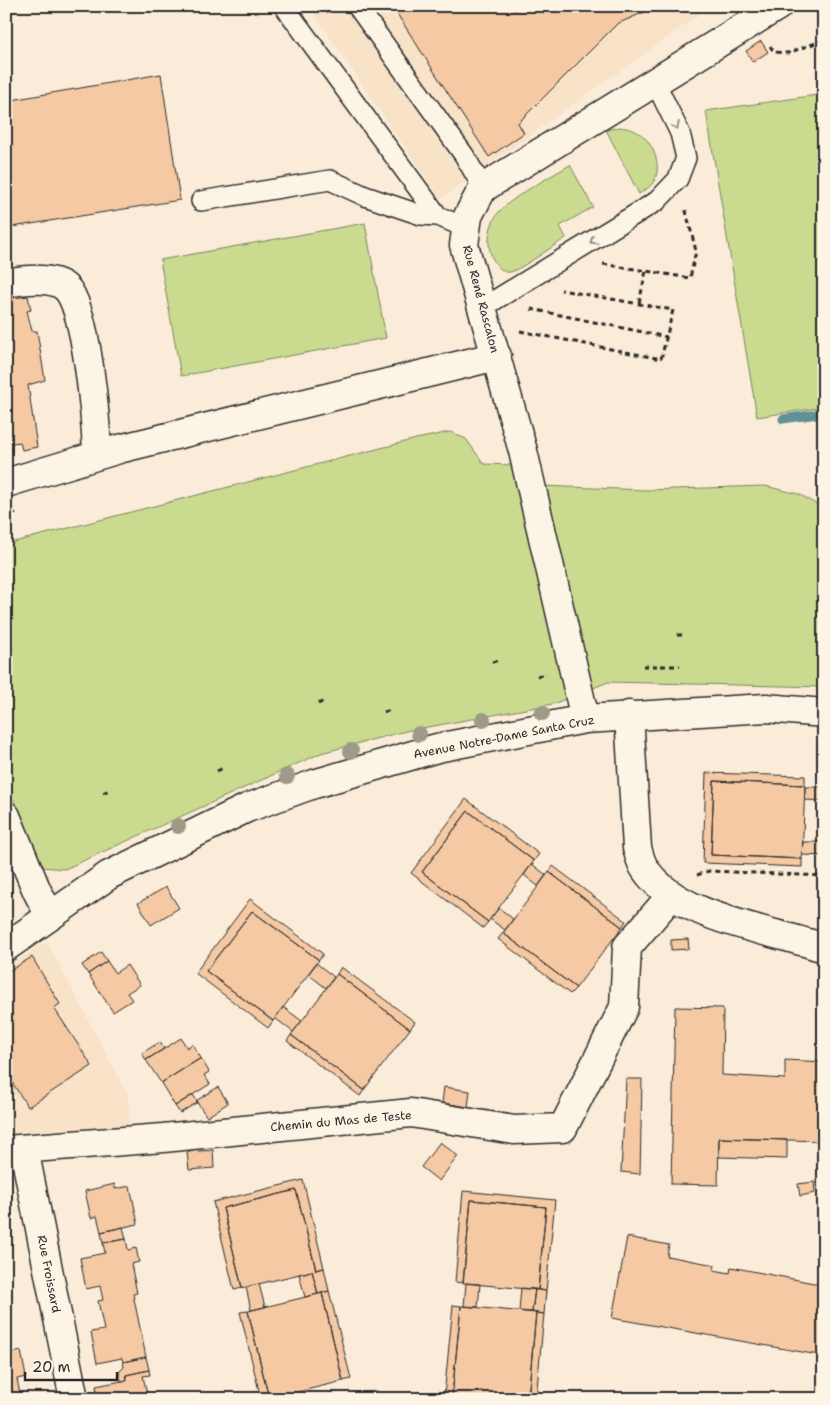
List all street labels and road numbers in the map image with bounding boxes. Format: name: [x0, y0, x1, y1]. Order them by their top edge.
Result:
street label: Rue René Rascalon: [459, 243, 503, 355]
street label: Avenue Notre-Dame Santa Cruz: [412, 712, 596, 762]
street label: Chemin du Mas de Teste: [270, 1107, 413, 1135]
street label: Rue Froissard: [34, 1234, 64, 1315]

